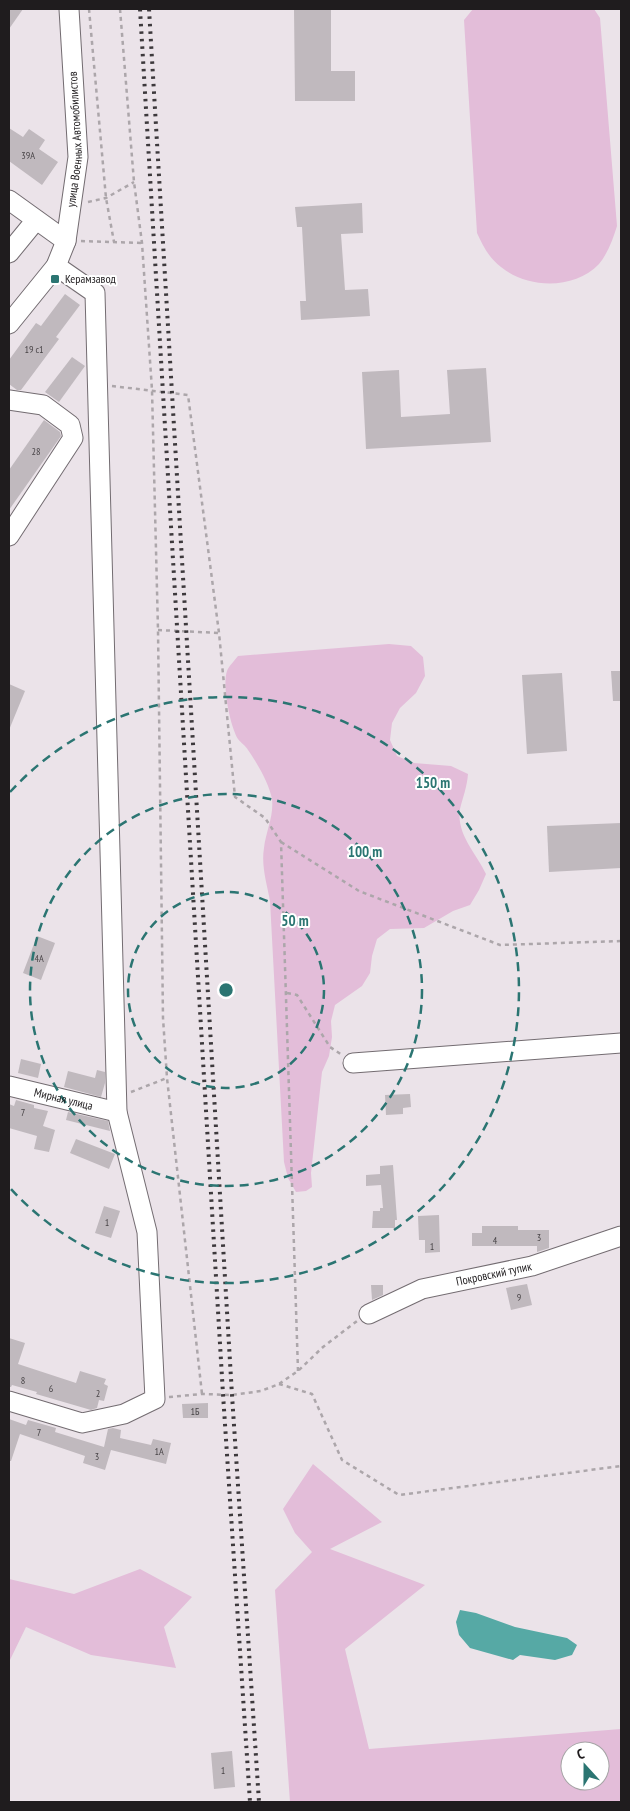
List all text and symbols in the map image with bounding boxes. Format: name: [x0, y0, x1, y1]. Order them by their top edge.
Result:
street label: улица Военных Автомобилистов: [63, 71, 85, 208]
house number: 39А: [21, 149, 35, 162]
place label: Керамзавод: [65, 271, 117, 286]
marker: Керамзавод: [49, 273, 61, 285]
house number: 19 с1: [24, 343, 44, 356]
house number: 28: [32, 445, 41, 458]
text: 150 m: [416, 773, 450, 792]
text: 100 m: [348, 842, 382, 861]
text: 50 m: [281, 911, 309, 930]
house number: 4А: [34, 952, 44, 965]
centre of rings: [217, 981, 235, 999]
street label: Мирная улица: [33, 1084, 95, 1113]
house number: 7: [21, 1106, 25, 1119]
house number: 1: [105, 1216, 109, 1229]
house number: 3: [537, 1231, 541, 1244]
house number: 4: [493, 1234, 498, 1247]
house number: 1: [430, 1240, 434, 1253]
street label: Покровский тупик: [455, 1258, 533, 1289]
house number: 9: [517, 1291, 521, 1304]
house number: 8: [21, 1374, 25, 1387]
house number: 6: [49, 1382, 54, 1395]
house number: 2: [96, 1387, 100, 1400]
house number: 1Б: [191, 1405, 200, 1418]
house number: 7: [37, 1426, 41, 1439]
house number: 1А: [154, 1445, 164, 1458]
house number: 3: [95, 1450, 99, 1463]
north arrow: [560, 1741, 610, 1791]
text: С: [574, 1744, 587, 1763]
house number: 1: [221, 1764, 225, 1777]

